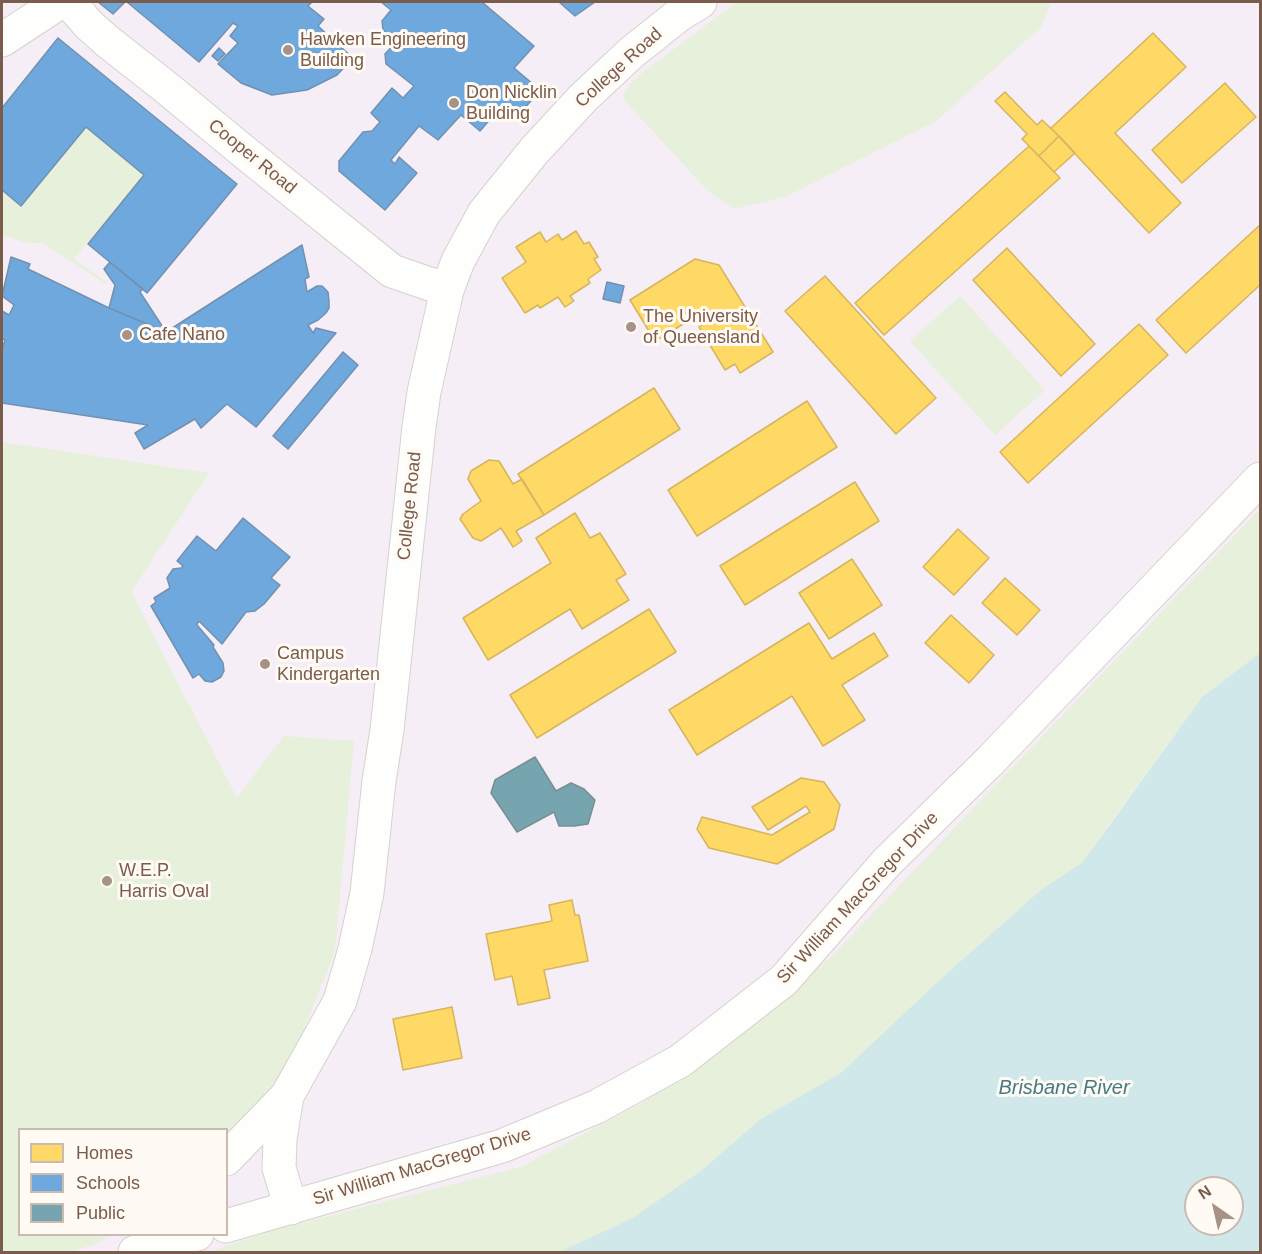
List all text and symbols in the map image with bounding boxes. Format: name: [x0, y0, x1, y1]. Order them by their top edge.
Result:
street label: College Road: [571, 23, 667, 113]
place label: Hawken Engineering Building: [300, 29, 466, 72]
marker: Hawken Engineering Building: [281, 43, 295, 57]
place label: Don Nicklin Building: [466, 82, 557, 124]
marker: Don Nicklin Building: [447, 96, 461, 110]
street label: Cooper Road: [204, 115, 300, 199]
place label: The University of Queensland: [643, 306, 760, 348]
marker: The University of Queensland: [624, 320, 638, 334]
place label: Cafe Nano: [139, 324, 225, 346]
marker: Cafe Nano: [120, 328, 134, 342]
street label: College Road: [394, 451, 426, 561]
place label: Campus Kindergarten: [277, 643, 380, 686]
marker: Campus Kindergarten: [258, 657, 272, 671]
street label: Sir William MacGregor Drive: [773, 808, 943, 988]
place label: W.E.P. Harris Oval: [119, 860, 209, 902]
marker: W.E.P. Harris Oval: [100, 874, 114, 888]
water label: Brisbane River: [998, 1076, 1130, 1100]
street label: Sir William MacGregor Drive: [310, 1123, 534, 1211]
legend: [18, 1128, 228, 1236]
text: Homes: [76, 1143, 133, 1163]
text: Schools: [76, 1173, 140, 1193]
north arrow: [1184, 1176, 1244, 1236]
text: N: [1195, 1182, 1214, 1203]
text: Public: [76, 1203, 125, 1223]

